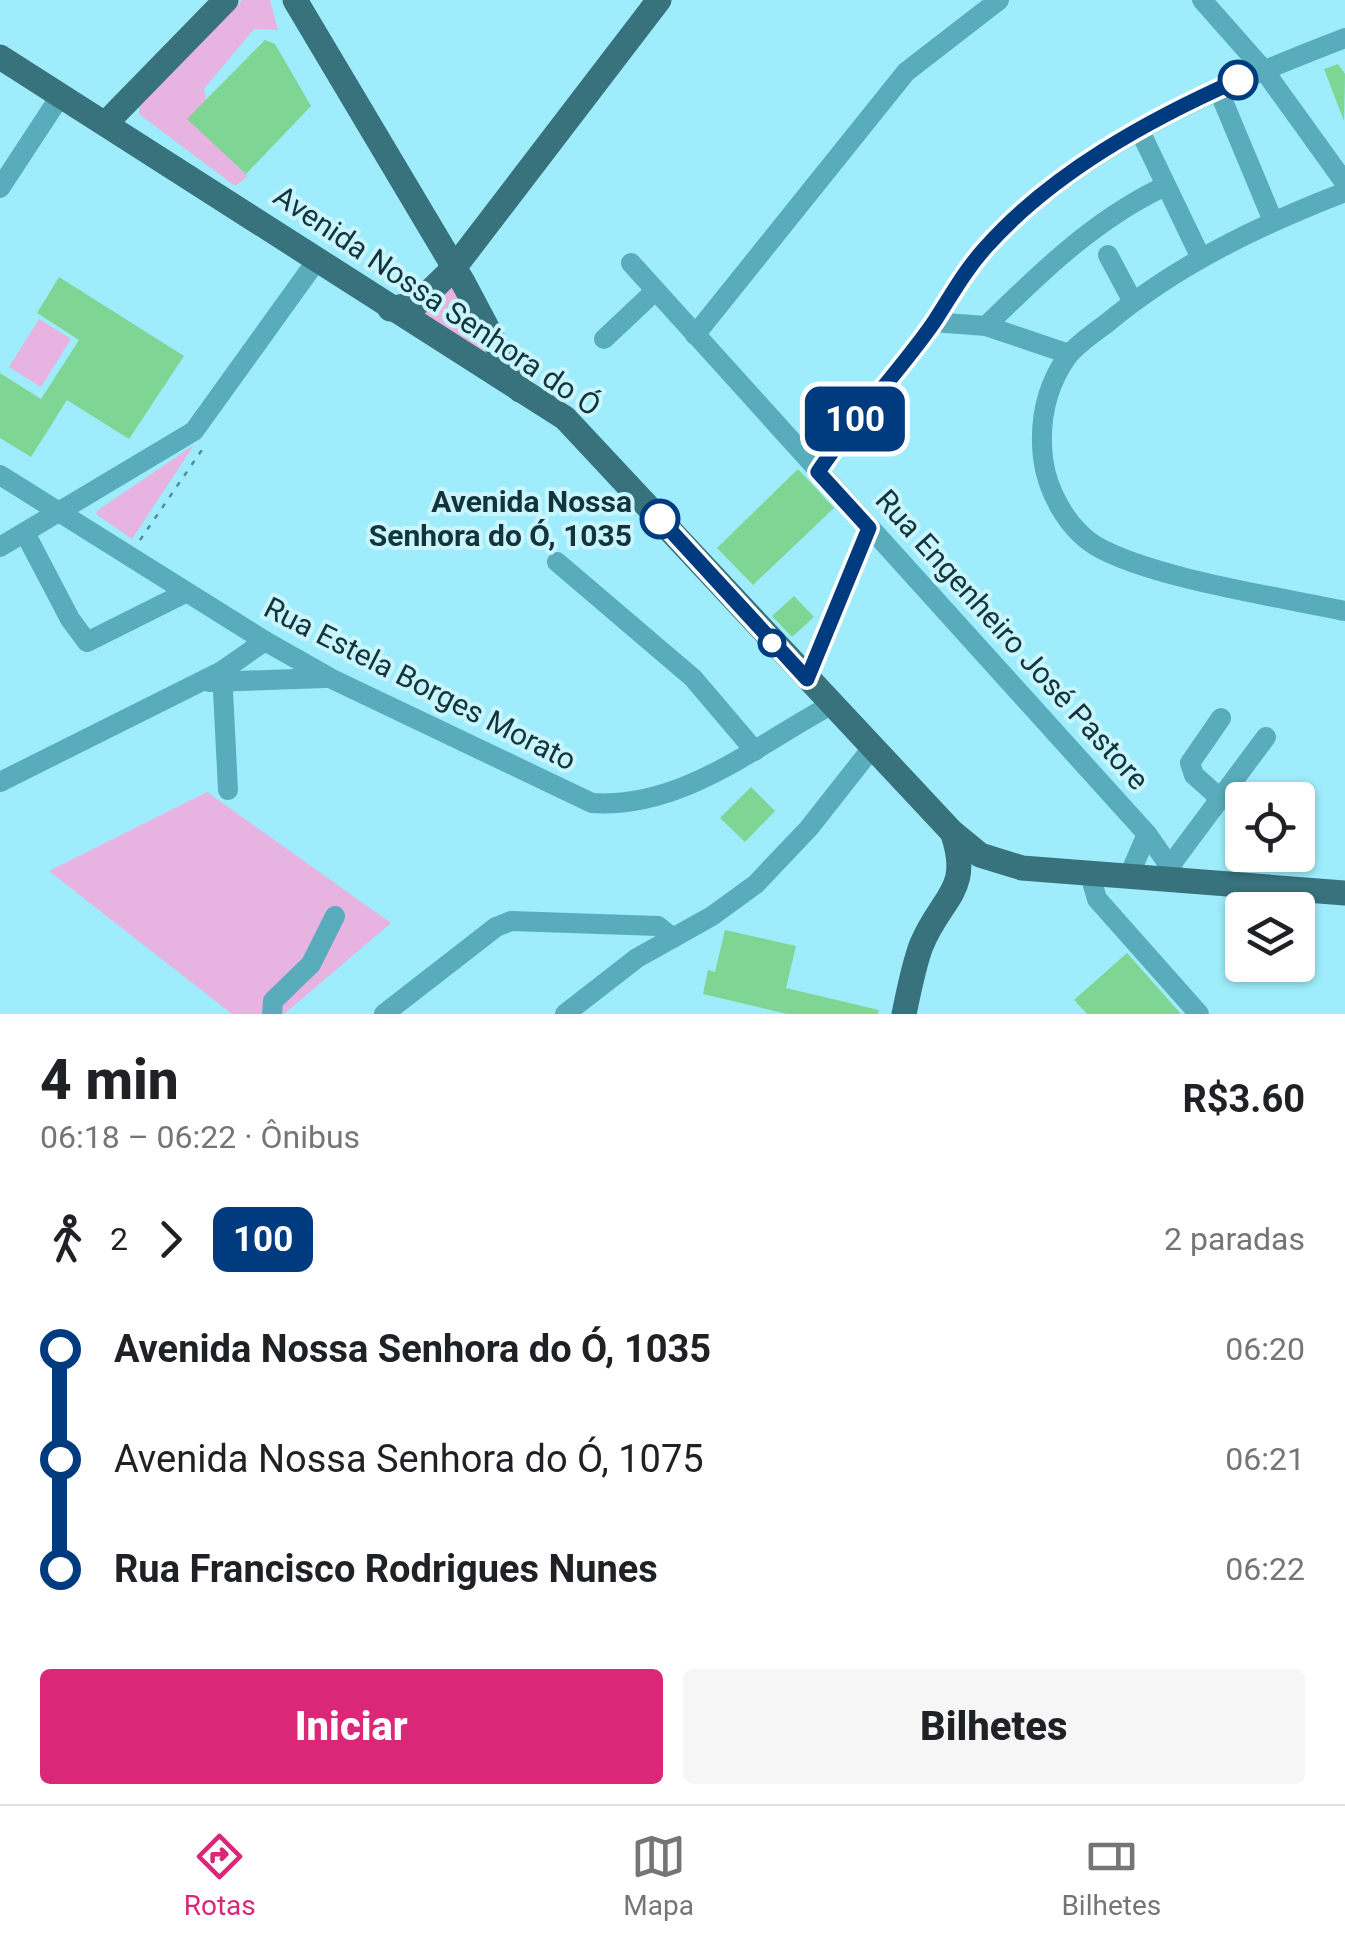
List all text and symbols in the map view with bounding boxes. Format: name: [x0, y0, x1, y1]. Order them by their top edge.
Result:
unlabelled marker: [1219, 61, 1257, 99]
street label: Avenida Nossa Senhora do Ó: [267, 178, 607, 423]
line badge: 100: [798, 386, 912, 452]
text: 100: [825, 399, 885, 440]
street label: Rua Engenheiro José Pastore: [868, 483, 1156, 797]
place label: Avenida Nossa Senhora do Ó, 1035: [369, 484, 632, 553]
marker: Avenida Nossa Senhora do Ó, 1035: [641, 500, 679, 538]
street label: Rua Estela Borges Morato: [258, 590, 582, 778]
unlabelled marker: [759, 630, 785, 656]
map controls: [1225, 782, 1315, 982]
button: locate: [1225, 782, 1315, 872]
button: layers: [1225, 892, 1315, 982]
text: 4 min: [40, 1048, 179, 1112]
text: R$3.60: [1182, 1077, 1305, 1121]
text: 06:18 – 06:22 · Ônibus: [40, 1118, 360, 1156]
icon: walk: [40, 1212, 95, 1267]
icon: forward: [143, 1212, 198, 1267]
text: 100: [233, 1219, 293, 1260]
text: 2: [110, 1220, 128, 1258]
text: 2 paradas: [1164, 1220, 1305, 1258]
text: Avenida Nossa Senhora do Ó, 1035: [114, 1327, 711, 1371]
text: 06:20: [1225, 1330, 1305, 1368]
text: Avenida Nossa Senhora do Ó, 1075: [114, 1437, 704, 1481]
text: 06:21: [1225, 1440, 1305, 1478]
text: Rua Francisco Rodrigues Nunes: [114, 1547, 658, 1591]
text: 06:22: [1225, 1550, 1305, 1588]
button: Iniciar: [40, 1669, 663, 1784]
button: Bilhetes: [683, 1669, 1305, 1784]
tab: Rotas: [184, 1829, 256, 1922]
tab: Mapa: [623, 1829, 694, 1922]
tab: Bilhetes: [1061, 1829, 1161, 1922]

